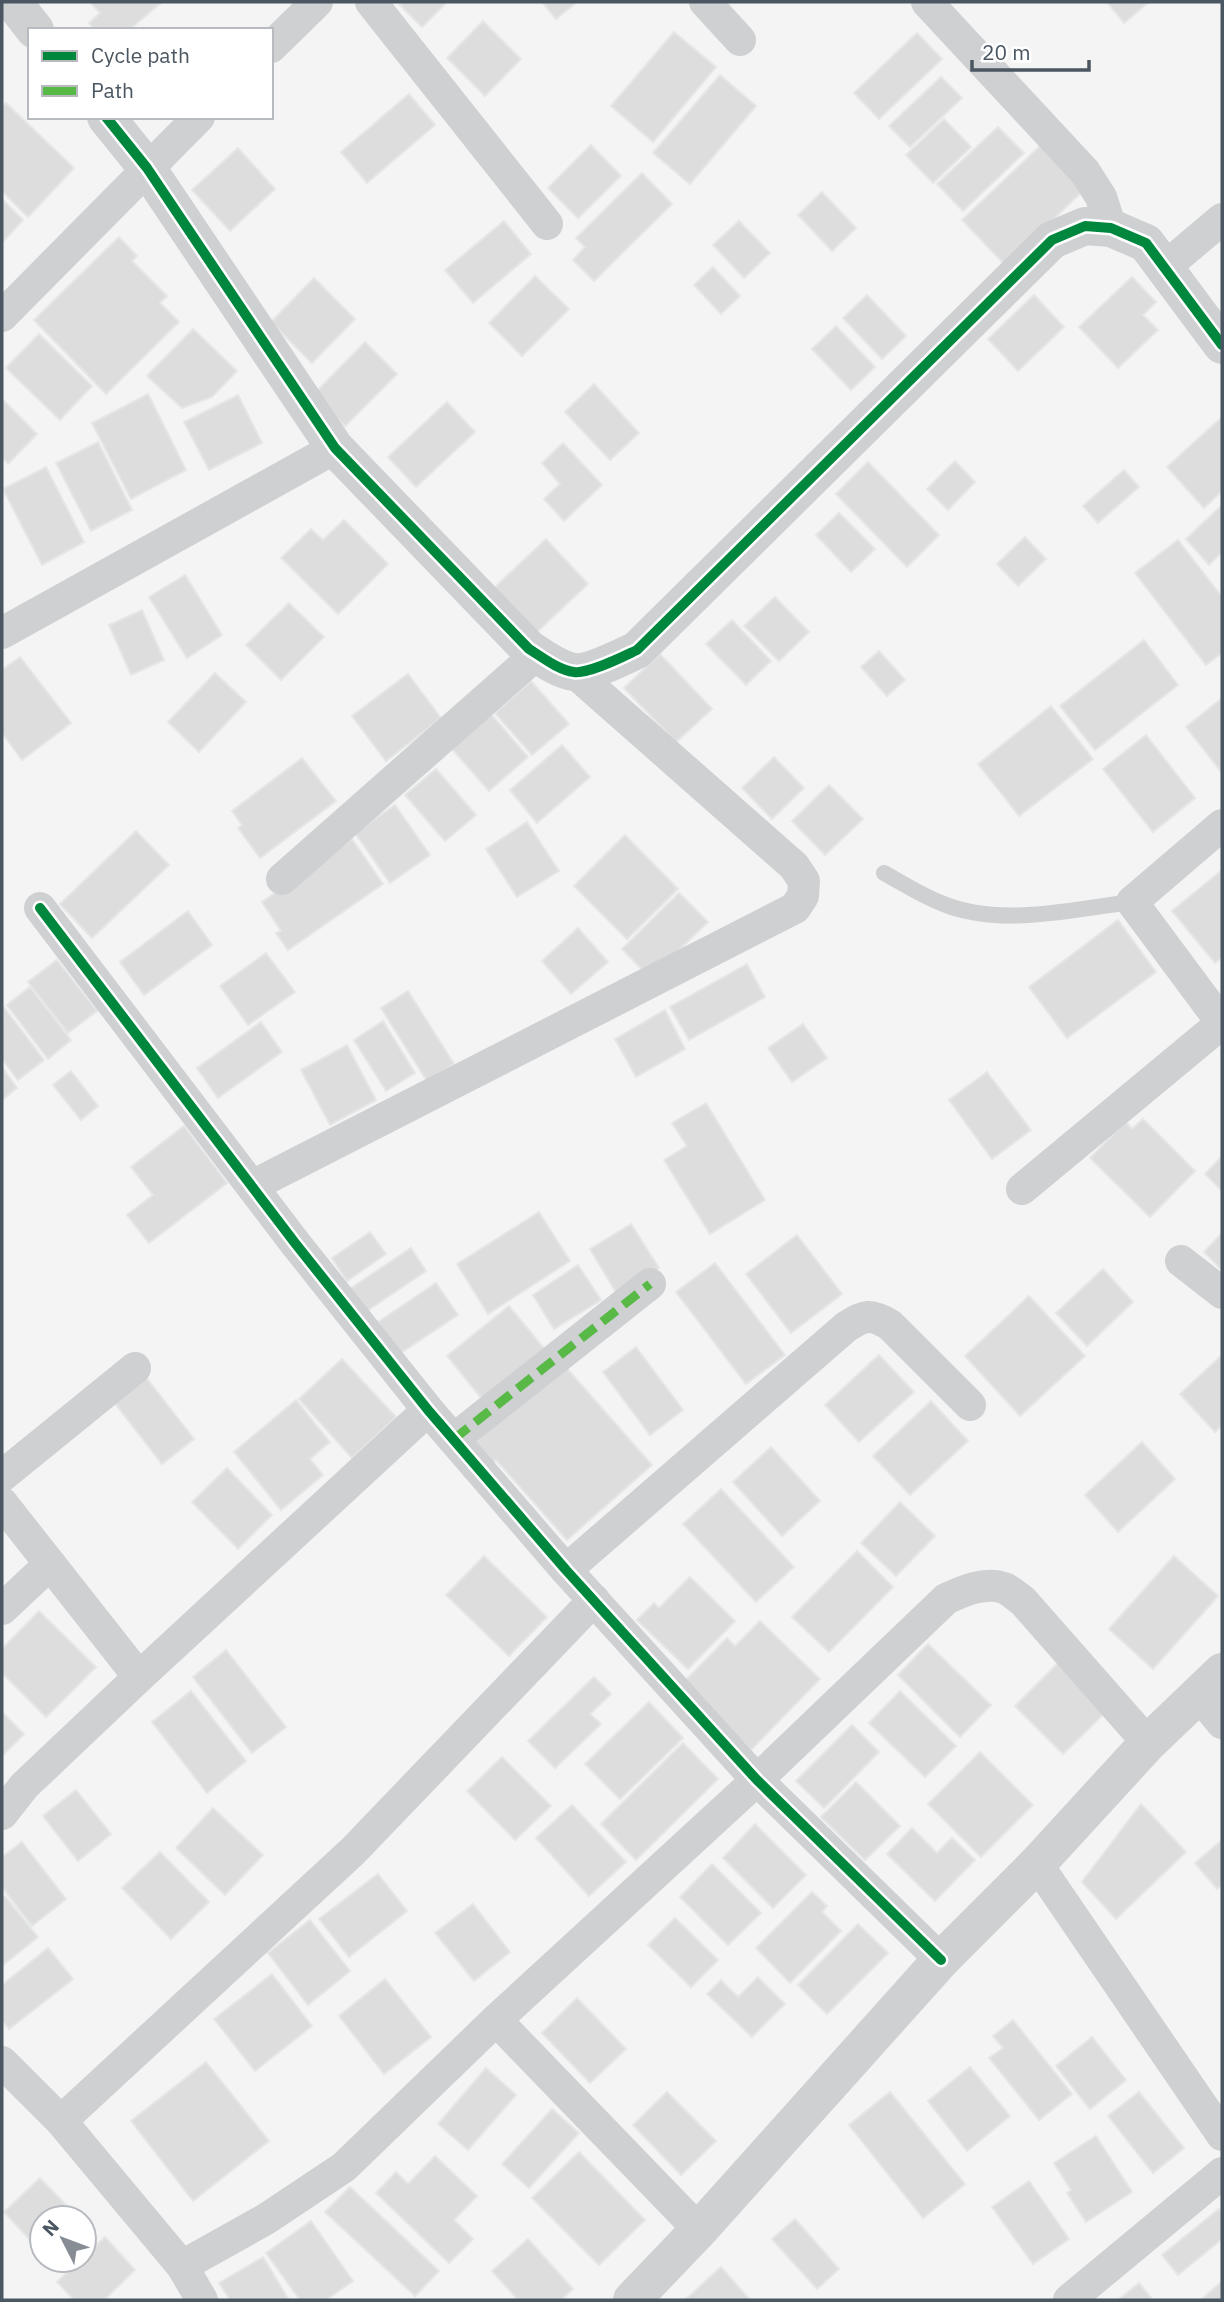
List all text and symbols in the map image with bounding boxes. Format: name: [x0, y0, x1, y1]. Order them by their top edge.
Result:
legend: [28, 28, 273, 119]
scale bar: [972, 28, 1089, 72]
text: 20 m: [982, 38, 1031, 66]
text: Cycle path: [91, 41, 190, 69]
text: Path: [91, 76, 134, 104]
north arrow: [28, 2204, 98, 2274]
text: N: [37, 2214, 64, 2241]

